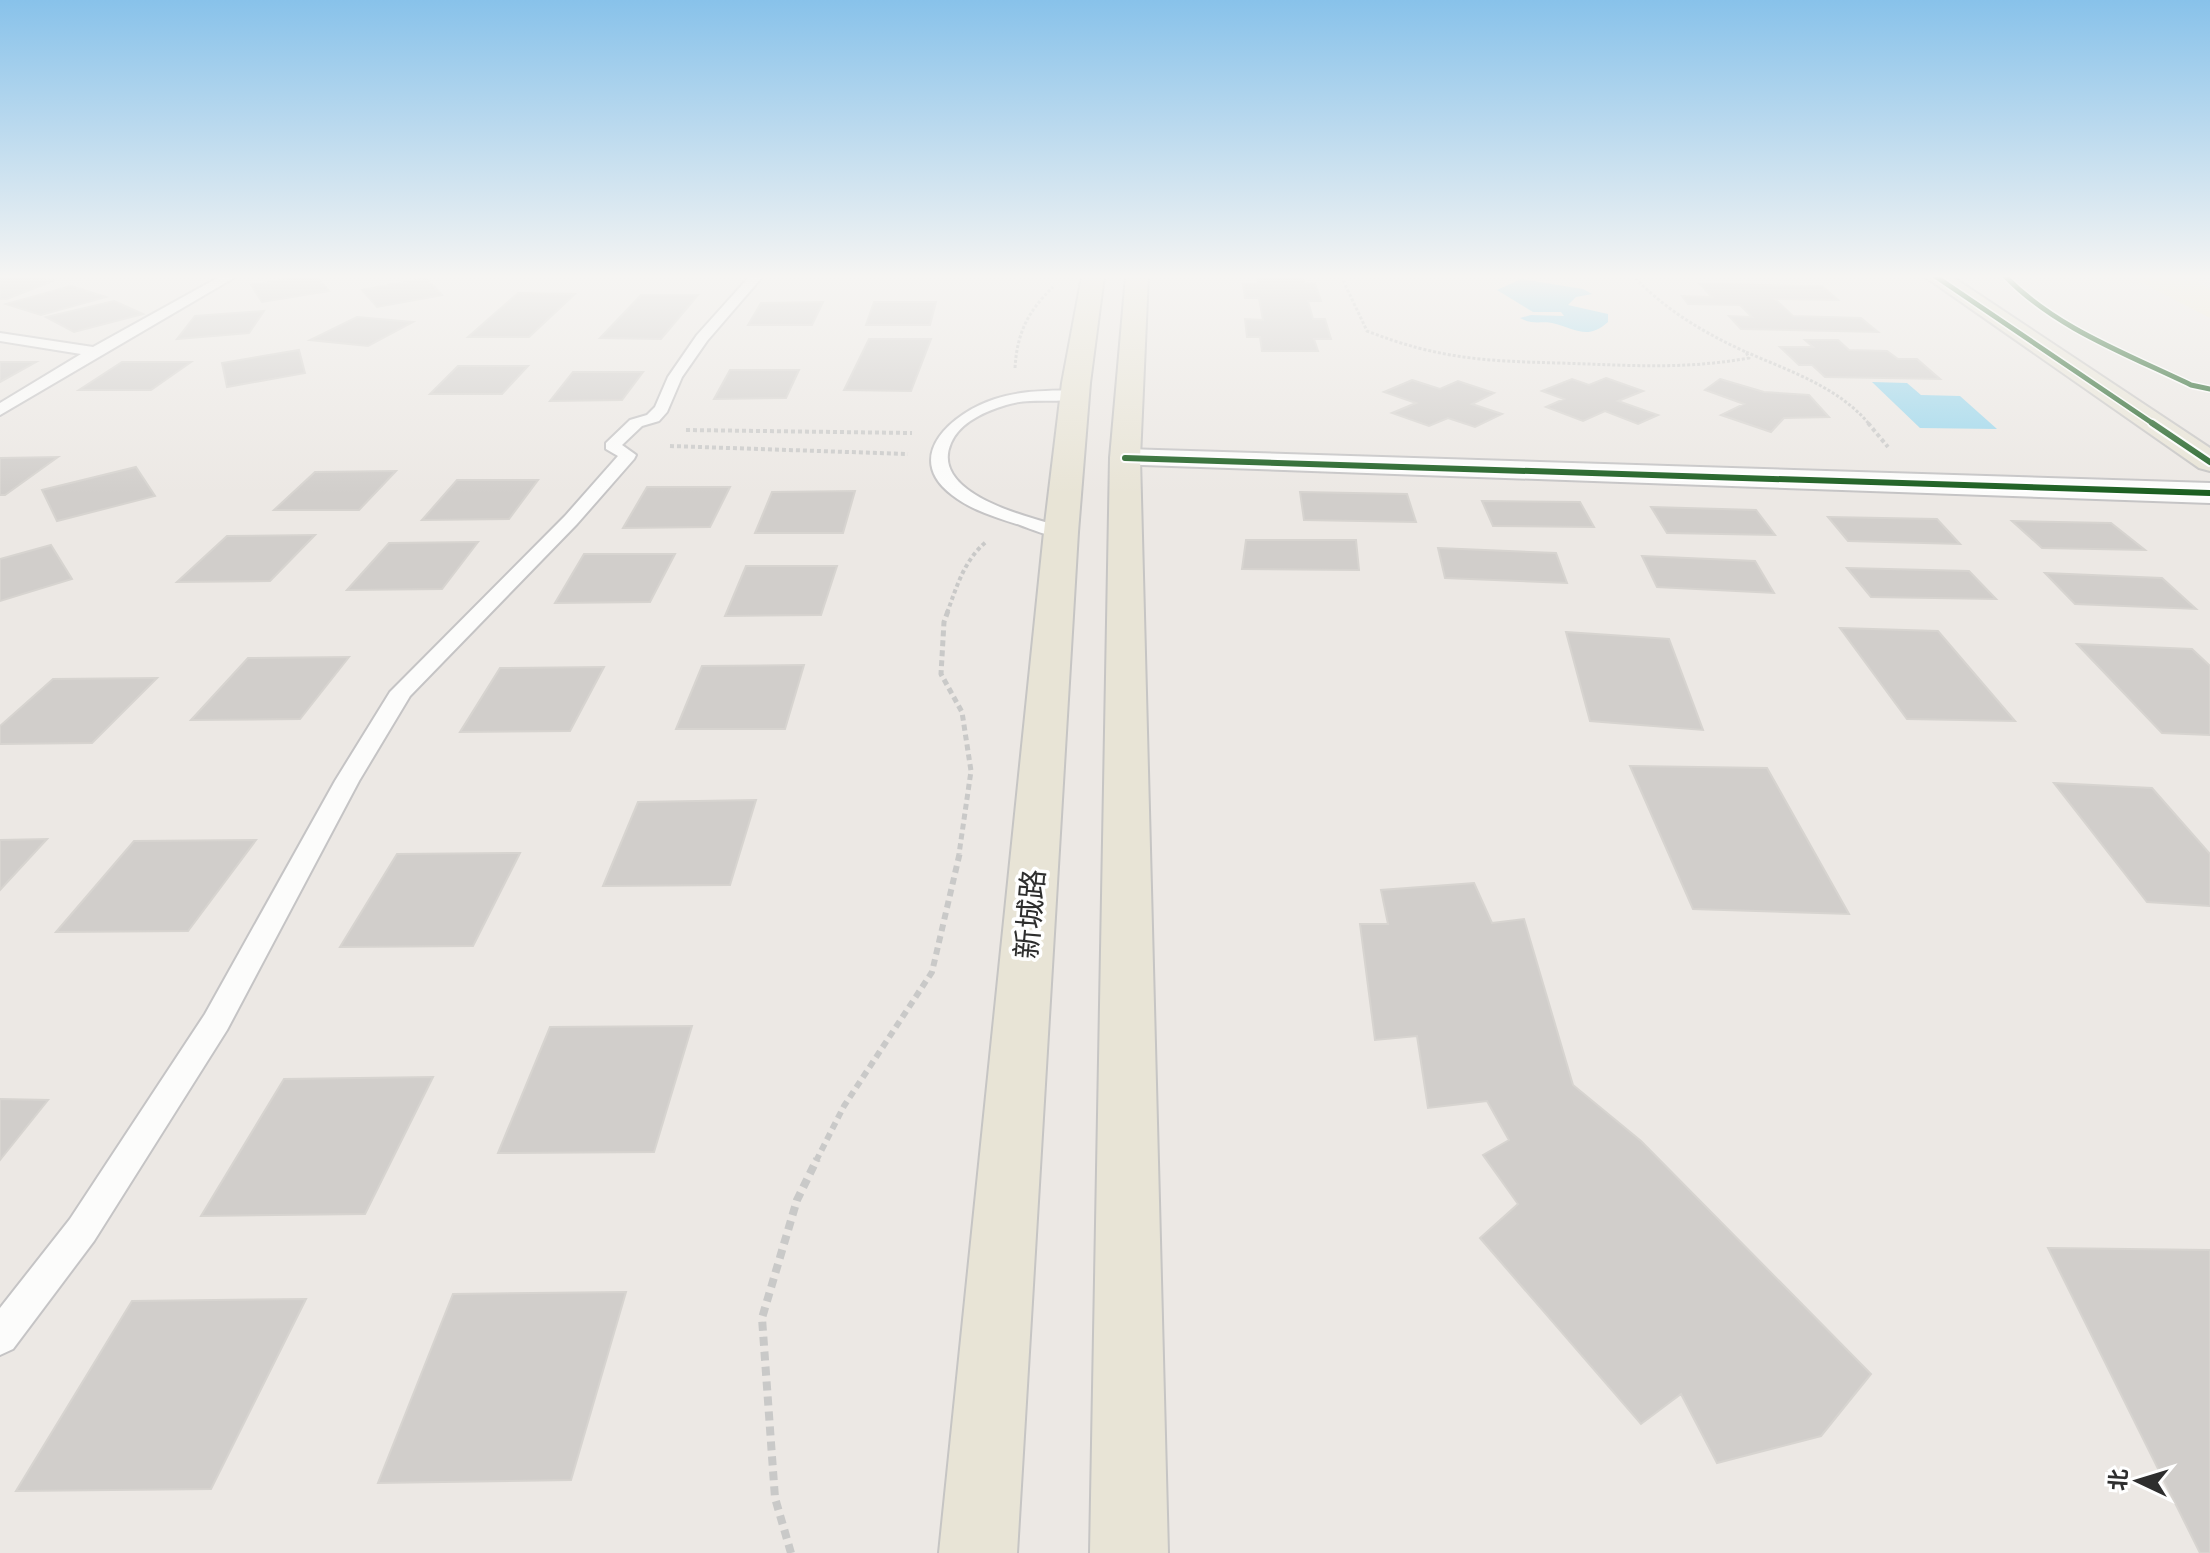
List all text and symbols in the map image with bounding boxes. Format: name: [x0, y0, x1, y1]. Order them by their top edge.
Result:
street label: 新城路: [1008, 868, 1052, 960]
north arrow: [2098, 1441, 2178, 1521]
text: 北: [2104, 1468, 2133, 1492]

